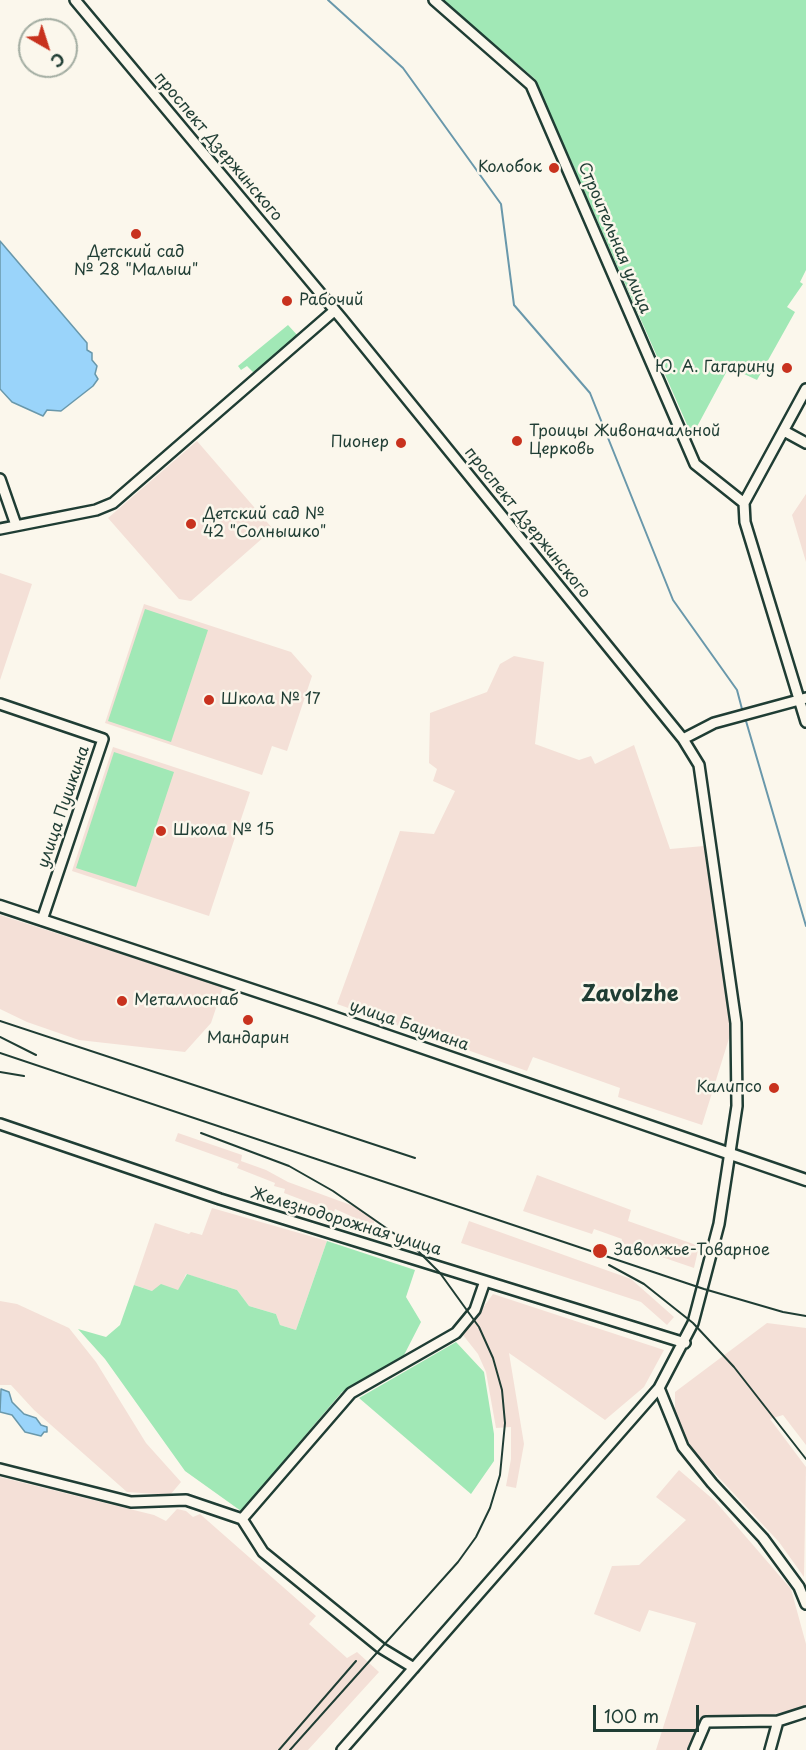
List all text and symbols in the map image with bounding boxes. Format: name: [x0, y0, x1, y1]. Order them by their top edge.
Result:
north arrow: [18, 18, 78, 78]
text: С: [46, 47, 70, 74]
street label: проспект Дзержинского: [150, 68, 286, 226]
place label: Колобок: [478, 158, 542, 178]
street label: Строительная улица: [573, 159, 655, 317]
marker: Колобок: [547, 161, 561, 175]
marker: Детский сад № 28 "Малыш": [129, 227, 143, 241]
place label: Детский сад № 28 "Малыш": [74, 243, 198, 281]
place label: Рабочий: [299, 291, 364, 311]
marker: Рабочий: [280, 294, 294, 308]
place label: Ю. А. Гагарину: [655, 358, 775, 378]
marker: Ю. А. Гагарину: [780, 361, 794, 375]
place label: Троицы Живоначальной Церковь: [529, 422, 720, 460]
place label: Пионер: [331, 433, 389, 453]
marker: Троицы Живоначальной Церковь: [510, 434, 524, 448]
marker: Пионер: [394, 436, 408, 450]
street label: проспект Дзержинского: [460, 443, 594, 603]
place label: Детский сад № 42 "Солнышко": [203, 505, 326, 543]
marker: Детский сад № 42 "Солнышко": [184, 517, 198, 531]
place label: Школа № 17: [221, 690, 321, 710]
marker: Школа № 17: [202, 693, 216, 707]
street label: улица Пушкина: [34, 743, 94, 871]
place label: Школа № 15: [173, 821, 274, 841]
marker: Школа № 15: [154, 824, 168, 838]
district label: Zavolzhe: [581, 982, 679, 1008]
place label: Металлоснаб: [134, 991, 238, 1011]
marker: Металлоснаб: [115, 994, 129, 1008]
street label: улица Баумана: [347, 997, 471, 1055]
marker: Мандарин: [241, 1013, 255, 1027]
place label: Мандарин: [207, 1029, 289, 1049]
place label: Калипсо: [696, 1078, 762, 1098]
marker: Калипсо: [767, 1081, 781, 1095]
street label: Железнодорожная улица: [248, 1184, 444, 1260]
place label: Заволжье-Товарное: [614, 1241, 770, 1261]
marker: Заволжье-Товарное: [591, 1242, 609, 1260]
scale bar: [596, 1693, 702, 1731]
text: 100 m: [604, 1702, 659, 1729]

